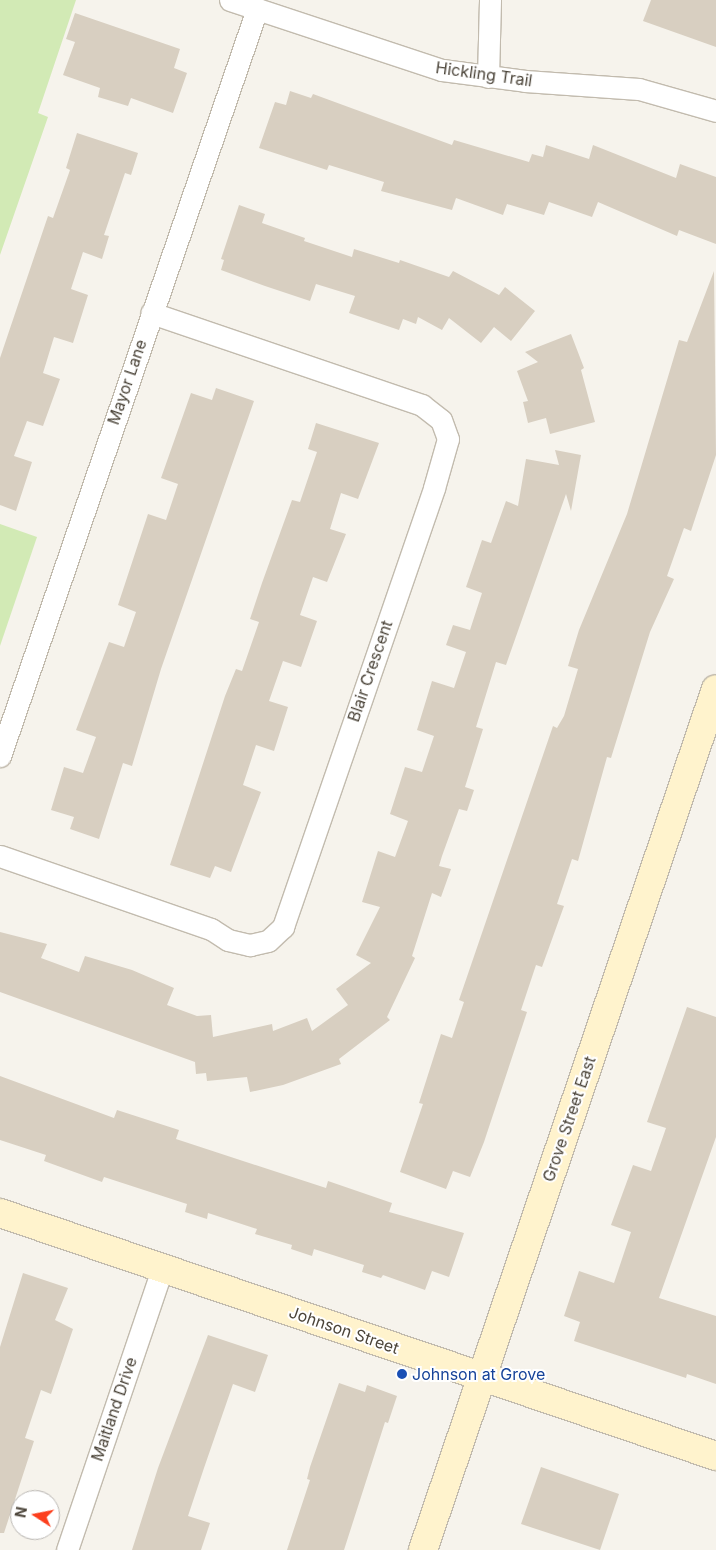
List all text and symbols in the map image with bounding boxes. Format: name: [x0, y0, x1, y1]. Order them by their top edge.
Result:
street label: Hickling Trail: [434, 58, 534, 90]
street label: Mayor Lane: [103, 337, 151, 427]
street label: Blair Crescent: [344, 618, 396, 724]
street label: Grove Street East: [539, 1054, 599, 1184]
street label: Johnson Street: [287, 1302, 401, 1358]
street label: Maitland Drive: [87, 1354, 141, 1464]
place label: Johnson at Grove: [412, 1364, 545, 1384]
marker: Johnson at Grove: [396, 1368, 408, 1380]
north arrow: [10, 1490, 60, 1540]
text: N: [11, 1505, 30, 1519]

